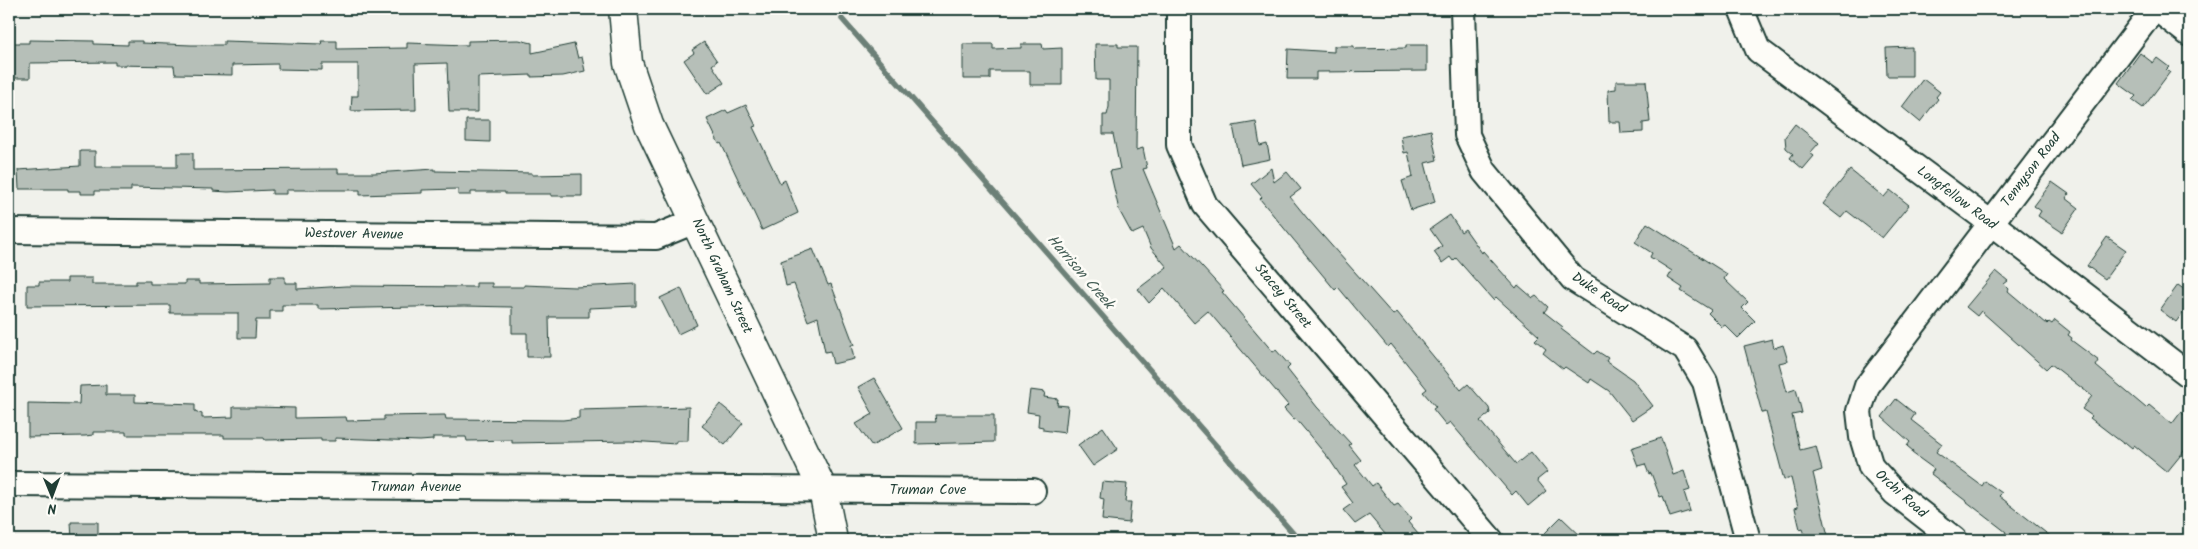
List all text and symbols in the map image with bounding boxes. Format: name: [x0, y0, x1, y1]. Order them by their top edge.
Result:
street label: Tennyson Road: [1996, 127, 2067, 212]
street label: Longfellow Road: [1912, 160, 2003, 236]
street label: North Graham Street: [686, 215, 759, 338]
street label: Westover Avenue: [304, 222, 404, 246]
water label: Harrison Creek: [1041, 229, 1121, 316]
street label: Stacey Street: [1249, 258, 1317, 334]
street label: Duke Road: [1567, 266, 1632, 320]
street label: Orchi Road: [1870, 464, 1933, 524]
north arrow: [28, 472, 78, 522]
street label: Truman Avenue: [371, 476, 462, 498]
street label: Truman Cove: [890, 479, 967, 501]
text: N: [47, 497, 57, 519]

